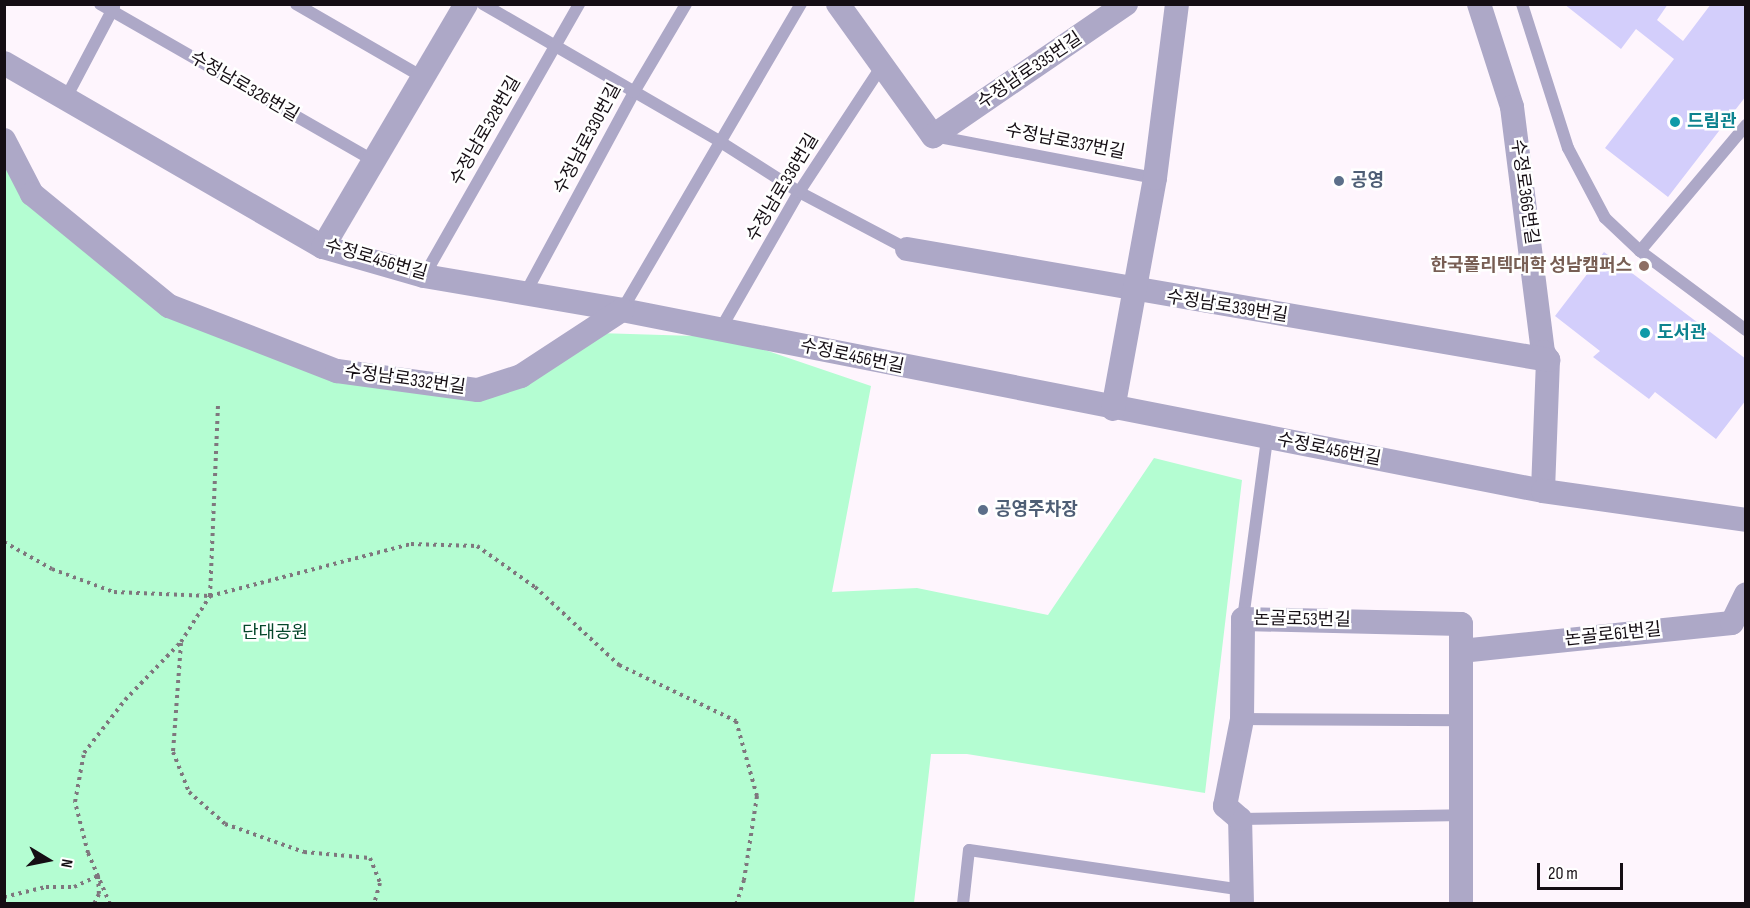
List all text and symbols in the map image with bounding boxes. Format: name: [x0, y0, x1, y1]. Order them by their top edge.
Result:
street label: 수정남로335번길: [974, 28, 1086, 114]
street label: 수정남로326번길: [186, 47, 302, 127]
street label: 수정남로328번길: [446, 73, 526, 189]
street label: 수정남로330번길: [550, 80, 626, 198]
place label: 드림관: [1687, 111, 1737, 133]
marker: 드림관: [1668, 115, 1682, 129]
street label: 수정남로337번길: [1003, 120, 1127, 164]
street label: 수정남로336번길: [742, 130, 824, 246]
street label: 수정로366번길: [1506, 138, 1542, 246]
place label: 공영: [1351, 170, 1384, 192]
marker: 공영: [1332, 174, 1346, 188]
street label: 수정로456번길: [322, 235, 430, 285]
place label: 한국폴리텍대학 성남캠퍼스: [1430, 255, 1632, 277]
marker: 한국폴리텍대학 성남캠퍼스: [1637, 259, 1651, 273]
street label: 수정남로339번길: [1165, 287, 1289, 327]
place label: 도서관: [1657, 322, 1707, 344]
marker: 도서관: [1638, 326, 1652, 340]
street label: 수정로456번길: [798, 335, 906, 379]
street label: 수정남로332번길: [343, 361, 467, 399]
street label: 수정로456번길: [1275, 429, 1383, 471]
place label: 공영주차장: [995, 499, 1078, 521]
marker: 공영주차장: [976, 503, 990, 517]
street label: 논골로53번길: [1253, 608, 1351, 632]
street label: 논골로61번길: [1564, 619, 1662, 651]
park label: 단대공원: [242, 622, 308, 644]
north arrow: [18, 830, 78, 890]
scale bar: [1540, 851, 1626, 889]
text: N: [56, 857, 76, 869]
text: 20 m: [1548, 863, 1578, 884]

